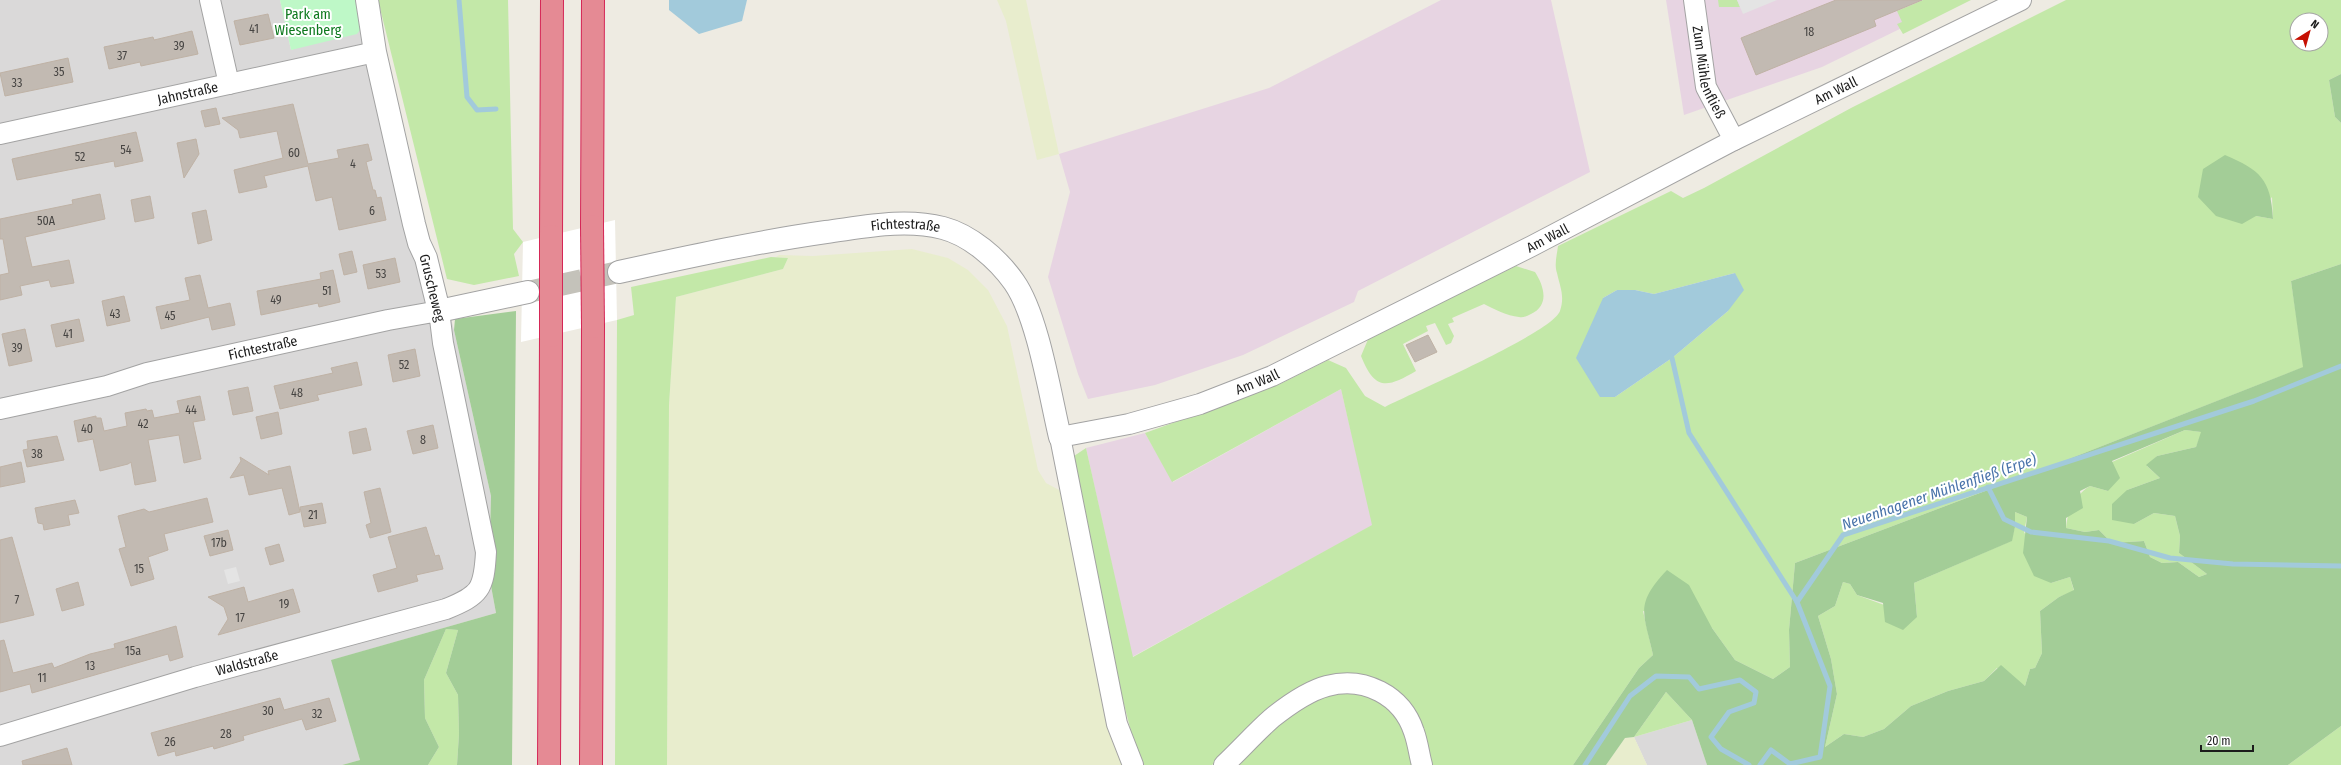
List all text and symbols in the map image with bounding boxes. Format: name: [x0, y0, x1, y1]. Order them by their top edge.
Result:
park label: Park am Wiesenberg: [275, 6, 342, 39]
north arrow: [2289, 12, 2329, 52]
text: N: [2308, 17, 2321, 32]
house number: 41: [249, 22, 259, 36]
street label: Zum Mühlenfließ: [1689, 25, 1730, 122]
house number: 18: [1804, 25, 1814, 39]
house number: 39: [173, 39, 185, 53]
house number: 37: [117, 49, 127, 63]
house number: 35: [54, 65, 65, 79]
street label: Am Wall: [1812, 73, 1860, 108]
house number: 33: [12, 76, 22, 90]
street label: Jahnstraße: [156, 78, 220, 108]
house number: 54: [120, 143, 132, 157]
house number: 60: [288, 146, 300, 160]
house number: 52: [75, 150, 85, 164]
house number: 4: [350, 157, 356, 171]
house number: 6: [369, 204, 375, 218]
house number: 50A: [37, 214, 56, 228]
street label: Fichtestraße: [870, 215, 942, 236]
street label: Am Wall: [1523, 220, 1572, 256]
street label: Gruscheweg: [415, 252, 449, 324]
house number: 53: [376, 267, 386, 281]
house number: 51: [322, 284, 332, 298]
house number: 49: [270, 293, 282, 307]
house number: 43: [109, 307, 121, 321]
house number: 45: [164, 309, 176, 323]
house number: 41: [63, 327, 73, 341]
street label: Fichtestraße: [227, 332, 299, 363]
house number: 39: [11, 341, 23, 355]
house number: 52: [399, 358, 409, 372]
street label: Am Wall: [1233, 365, 1282, 398]
house number: 48: [291, 386, 303, 400]
house number: 44: [185, 403, 197, 417]
house number: 42: [138, 417, 148, 431]
house number: 40: [81, 422, 93, 436]
house number: 8: [420, 433, 426, 447]
house number: 38: [31, 447, 43, 461]
water label: Neuenhagener Mühlenfließ (Erpe): [1839, 450, 2039, 534]
house number: 21: [308, 508, 318, 522]
house number: 17b: [211, 536, 227, 550]
house number: 15: [134, 562, 145, 576]
house number: 7: [15, 593, 20, 607]
house number: 19: [279, 597, 289, 611]
house number: 17: [235, 611, 245, 625]
house number: 15a: [125, 644, 141, 658]
street label: Waldstraße: [214, 646, 280, 680]
house number: 13: [85, 659, 95, 673]
house number: 11: [37, 671, 47, 685]
house number: 30: [262, 704, 274, 718]
house number: 32: [312, 707, 322, 721]
house number: 28: [220, 727, 232, 741]
scale bar: [2201, 727, 2253, 753]
text: 20 m: [2207, 734, 2231, 748]
house number: 26: [164, 735, 176, 749]

